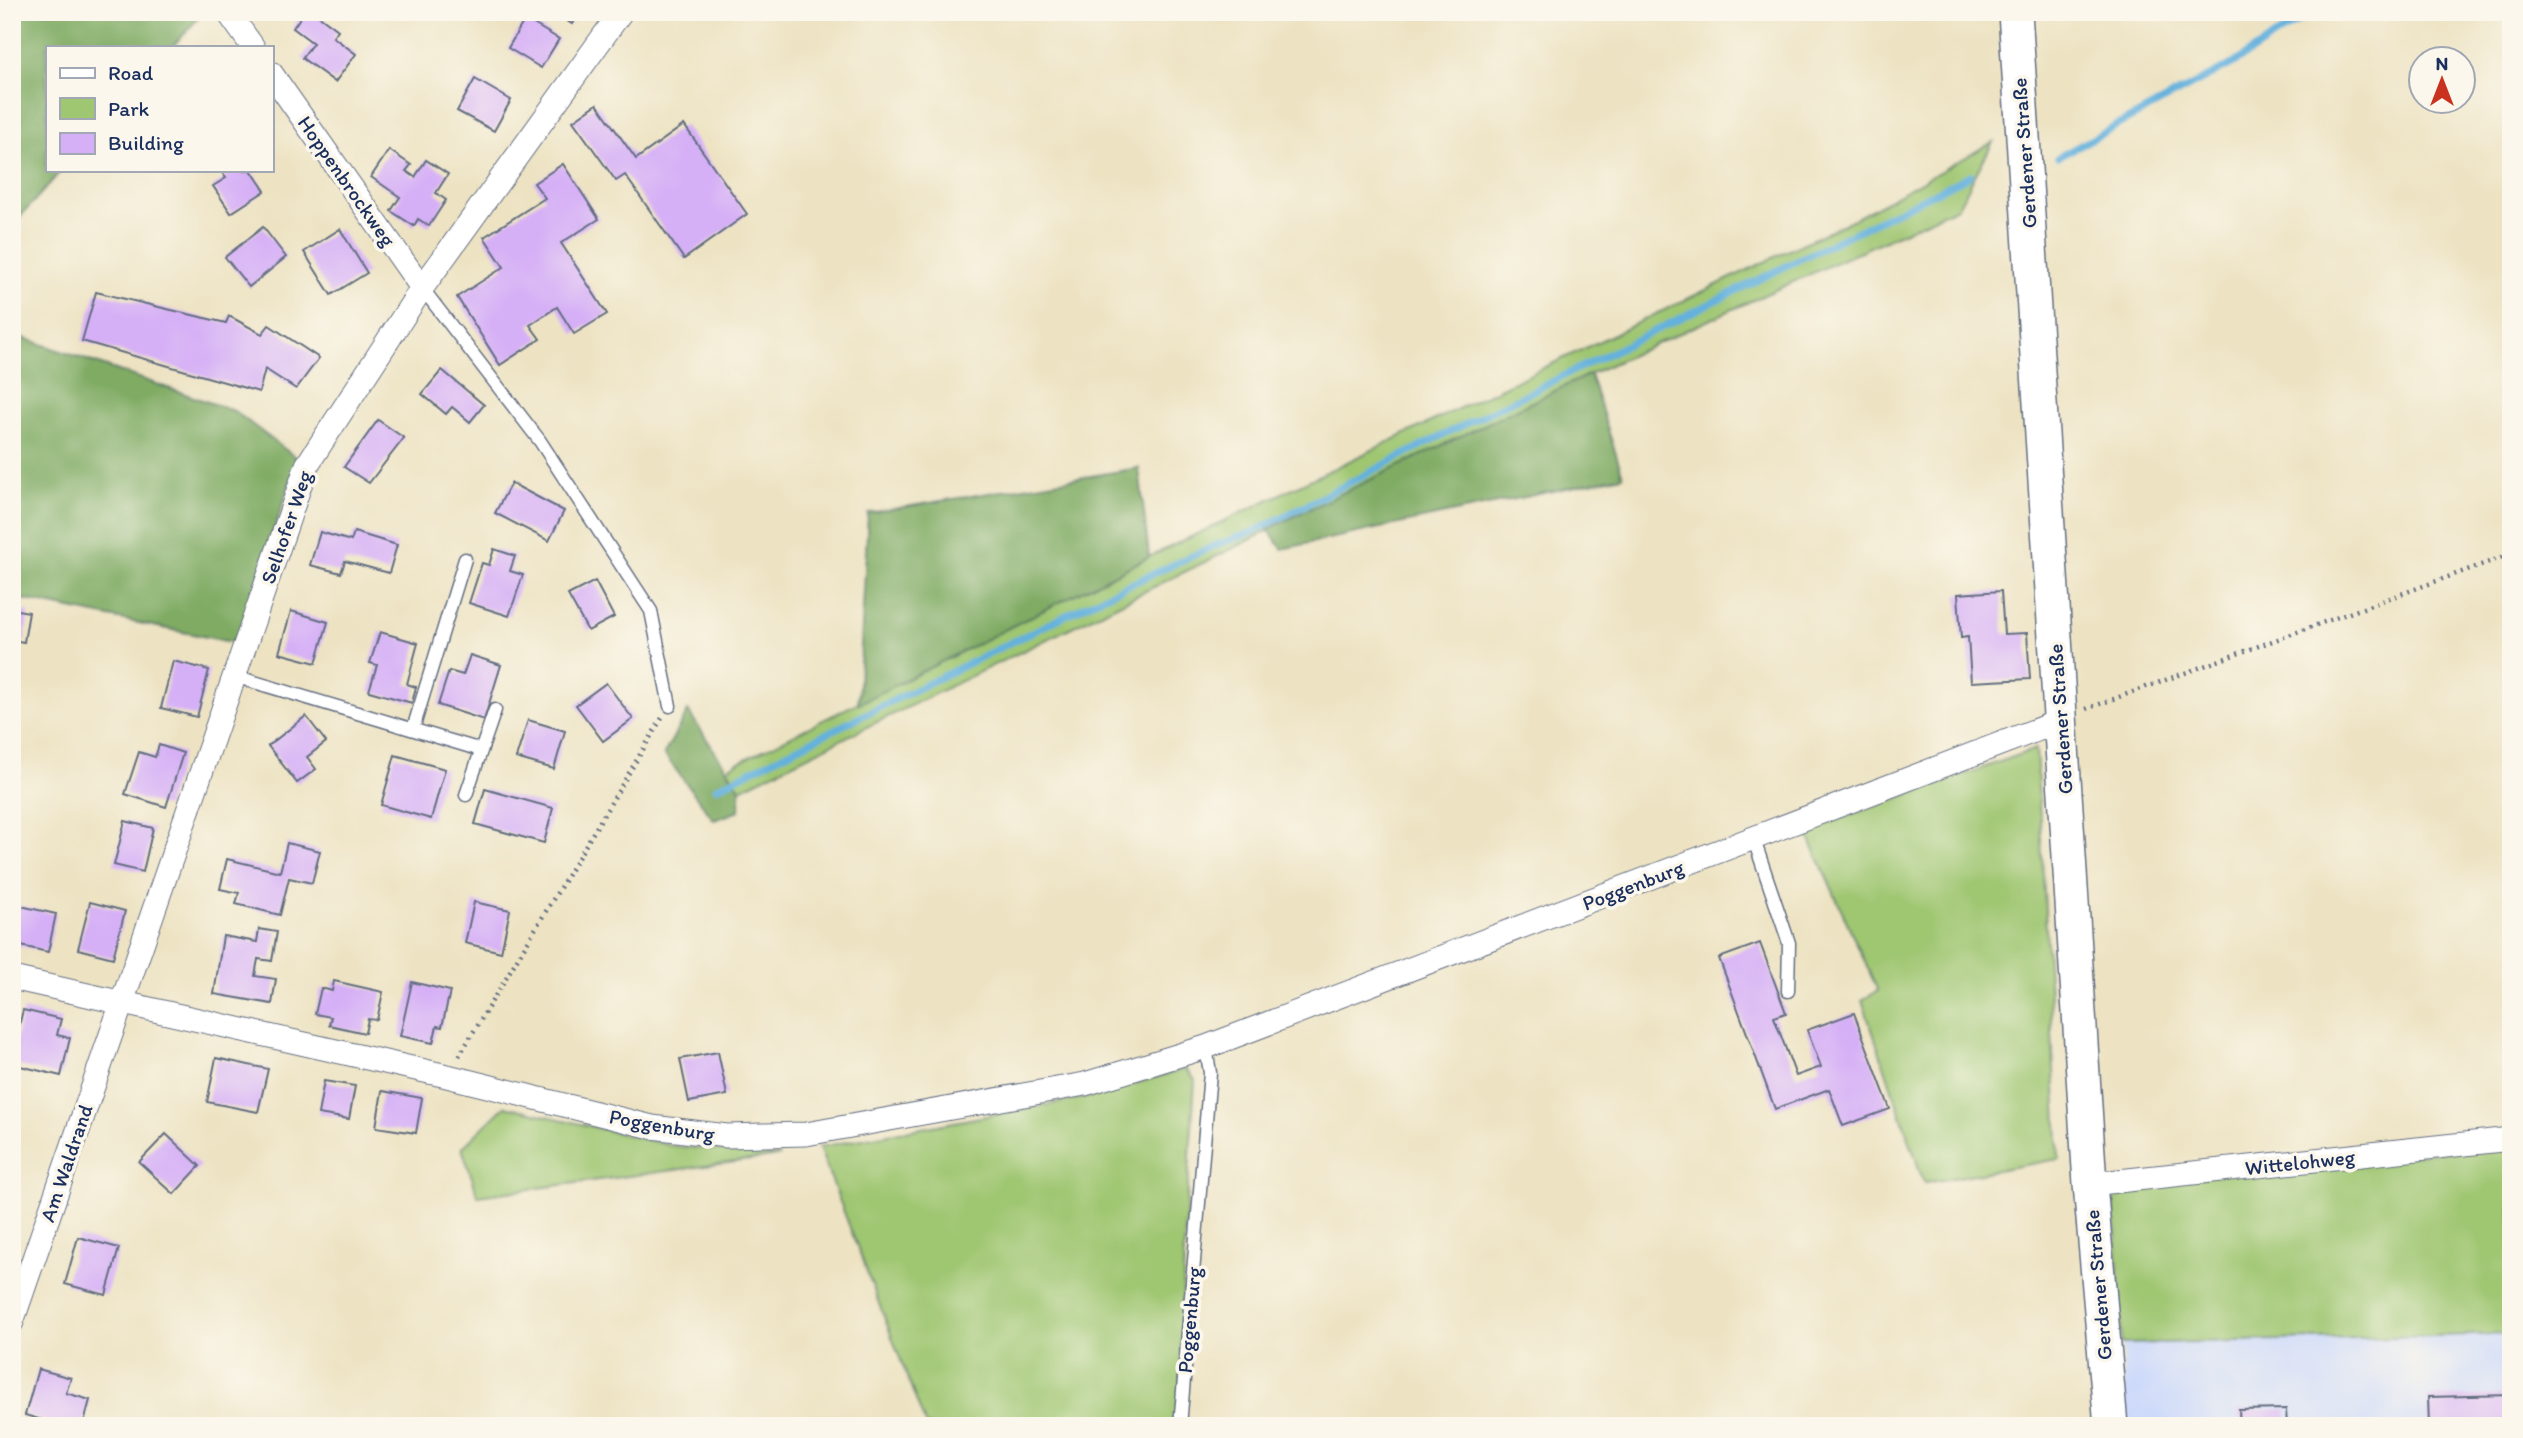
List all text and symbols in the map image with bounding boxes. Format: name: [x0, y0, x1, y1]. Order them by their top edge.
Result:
legend: [46, 46, 273, 172]
north arrow: [2408, 46, 2478, 116]
text: N: [2436, 52, 2448, 75]
text: Road: [108, 60, 154, 85]
street label: Gerdener Straße: [2006, 77, 2042, 229]
text: Park: [108, 96, 150, 121]
street label: Hoppenbrockweg: [293, 111, 402, 251]
text: Building: [108, 130, 184, 155]
street label: Selhofer Weg: [255, 467, 317, 587]
street label: Gerdener Straße: [2042, 643, 2078, 795]
street label: Poggenburg: [1579, 854, 1688, 916]
street label: Am Waldrand: [34, 1100, 98, 1225]
street label: Poggenburg: [607, 1103, 717, 1147]
street label: Wittelohweg: [2244, 1144, 2357, 1180]
street label: Gerdener Straße: [2079, 1209, 2117, 1361]
street label: Poggenburg: [1172, 1266, 1206, 1374]

